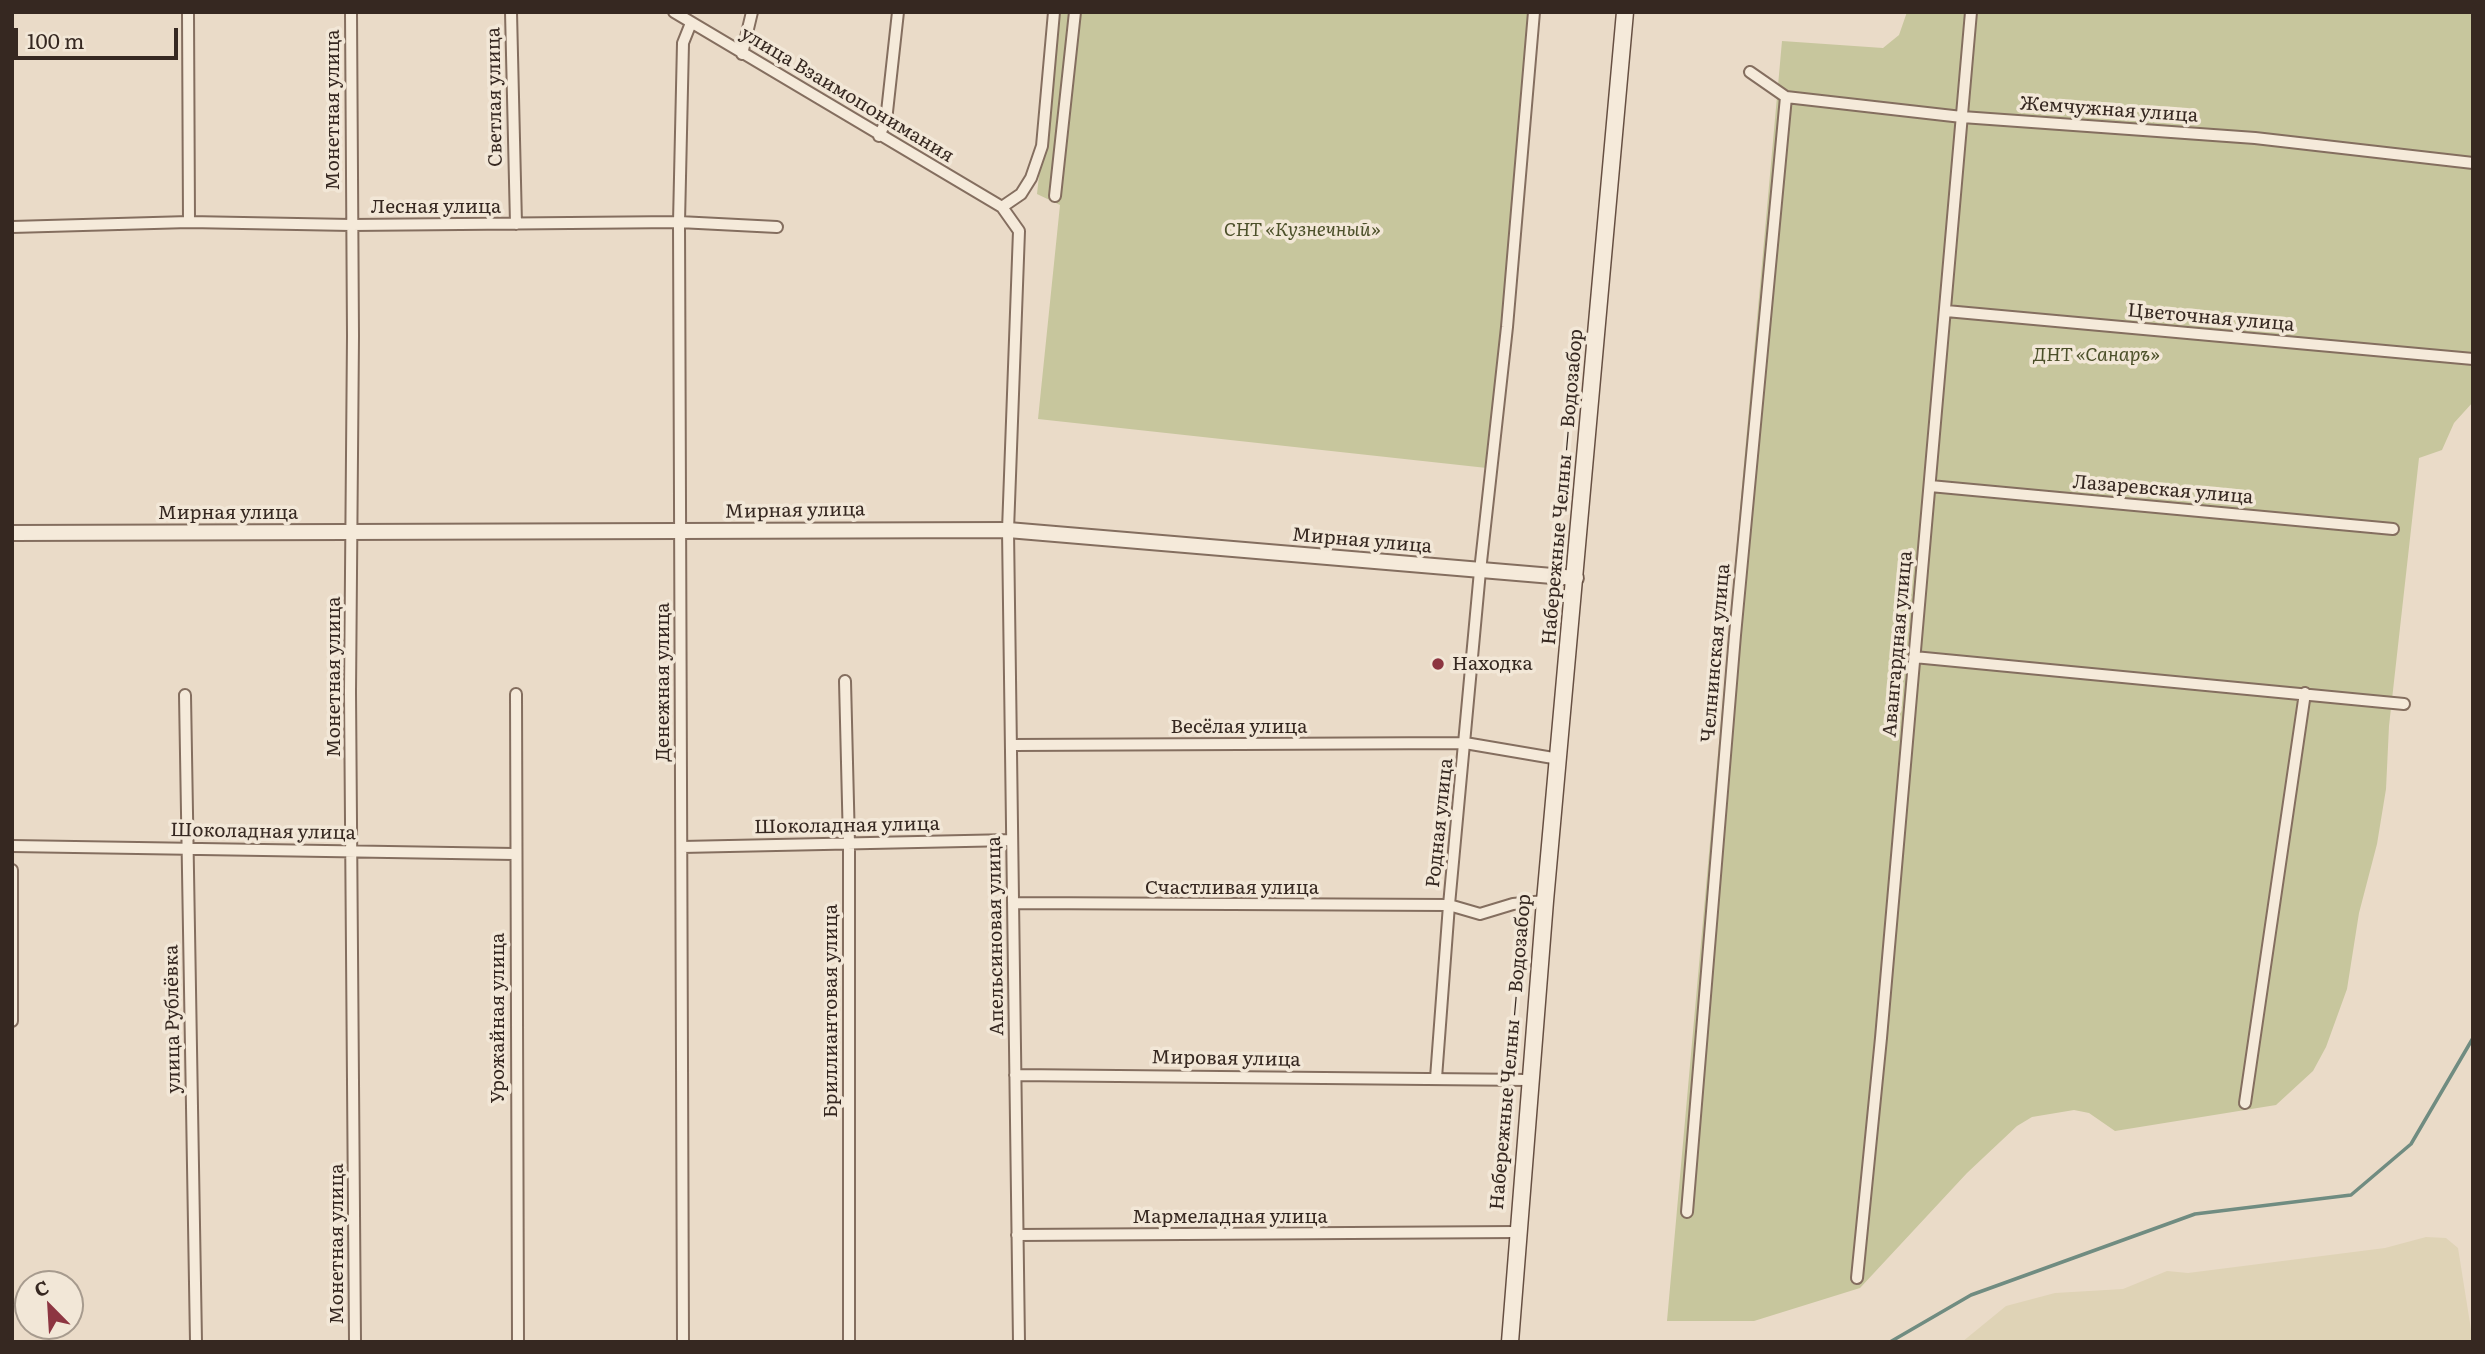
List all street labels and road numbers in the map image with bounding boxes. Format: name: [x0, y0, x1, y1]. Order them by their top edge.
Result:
street label: улица Взаимопонимания: [736, 22, 958, 168]
street label: Светлая улица: [482, 27, 508, 167]
street label: Монетная улица: [322, 30, 344, 190]
street label: Жемчужная улица: [2019, 92, 2199, 128]
street label: Лесная улица: [371, 196, 501, 218]
street label: Цветочная улица: [2127, 299, 2295, 337]
street label: Набережные Челны — Водозабор: [1538, 328, 1588, 646]
street label: Лазаревская улица: [2072, 471, 2254, 509]
street label: Мирная улица: [725, 498, 865, 524]
street label: Мирная улица: [158, 502, 298, 524]
street label: Мирная улица: [1291, 524, 1433, 558]
street label: Авангардная улица: [1878, 550, 1918, 738]
street label: Челнинская улица: [1697, 562, 1735, 744]
street label: Монетная улица: [323, 597, 345, 757]
street label: Денежная улица: [652, 603, 674, 761]
street label: Весёлая улица: [1170, 716, 1308, 738]
street label: Родная улица: [1422, 757, 1458, 889]
street label: Шоколадная улица: [754, 813, 940, 839]
street label: Шоколадная улица: [170, 819, 356, 845]
street label: Апельсиновая улица: [983, 836, 1009, 1036]
street label: Счастливая улица: [1145, 877, 1319, 899]
street label: Набережные Челны — Водозабор: [1486, 893, 1536, 1211]
street label: Бриллиантовая улица: [820, 904, 842, 1118]
street label: Урожайная улица: [487, 933, 509, 1103]
street label: улица Рублёвка: [160, 944, 186, 1094]
street label: Мировая улица: [1151, 1046, 1301, 1072]
street label: Монетная улица: [326, 1164, 348, 1324]
street label: Мармеладная улица: [1132, 1206, 1328, 1228]

